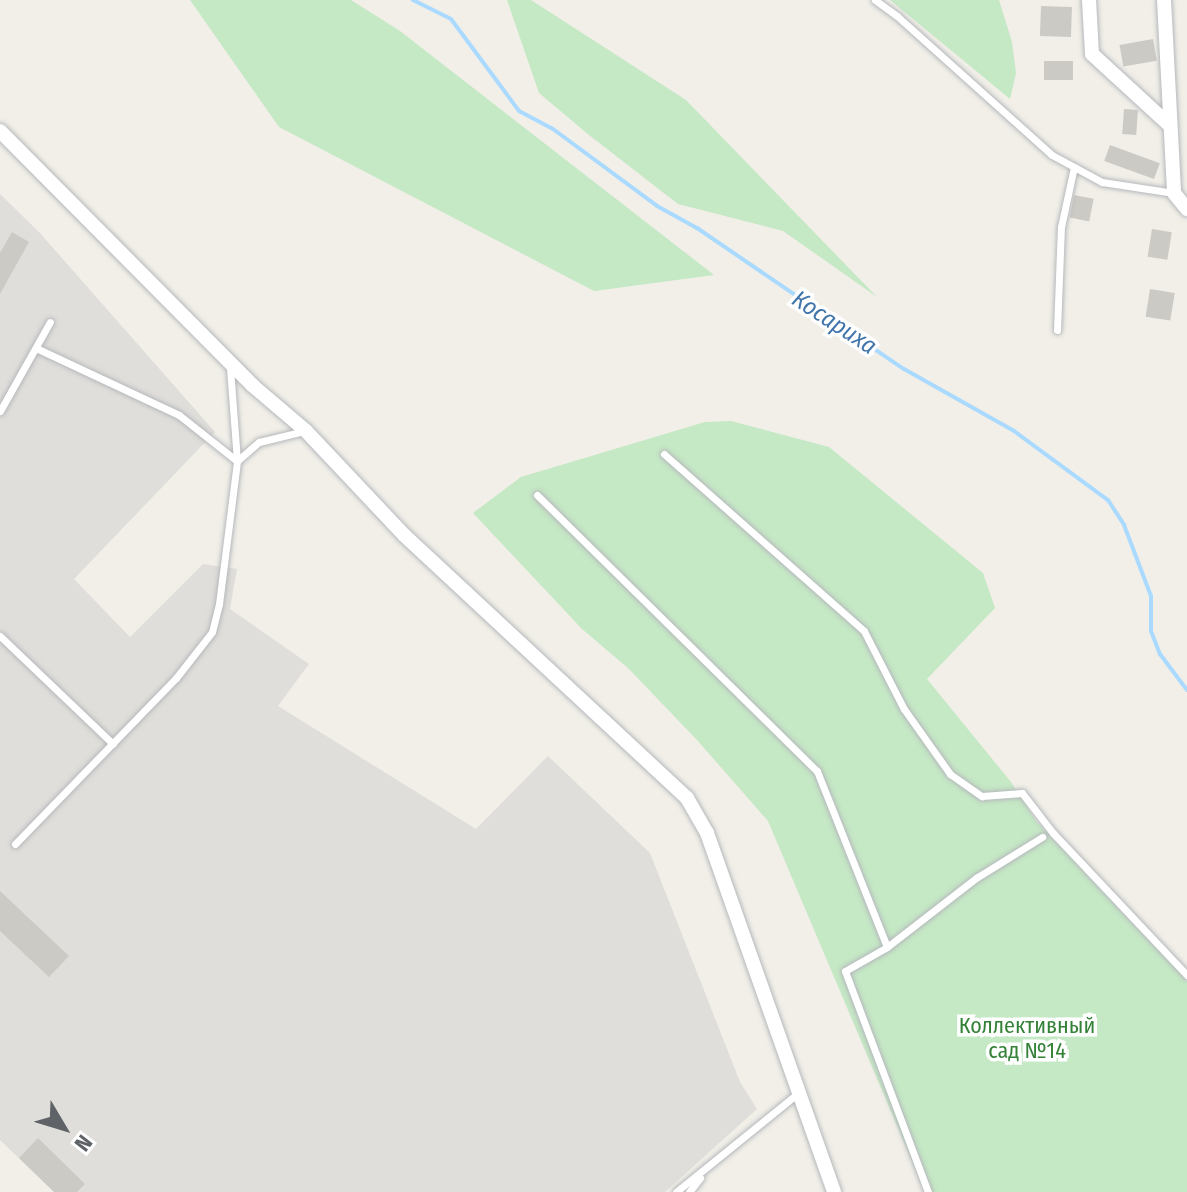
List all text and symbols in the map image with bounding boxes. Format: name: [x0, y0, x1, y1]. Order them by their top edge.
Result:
water label: Косариха: [786, 285, 882, 361]
park label: Коллективный сад №14: [959, 1012, 1095, 1064]
north arrow: [24, 1088, 104, 1168]
text: N: [69, 1130, 98, 1157]

